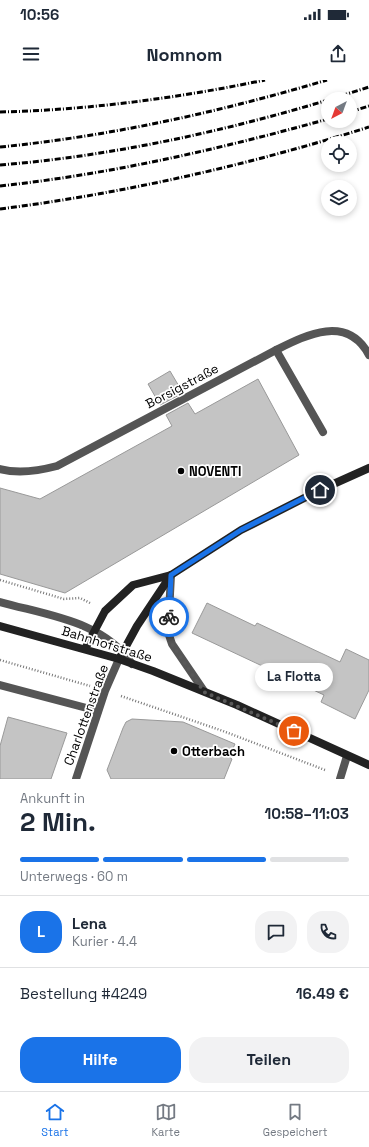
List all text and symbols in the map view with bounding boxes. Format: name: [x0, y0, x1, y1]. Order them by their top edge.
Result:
text: 10:56: [20, 5, 59, 24]
icon: menu: [20, 43, 42, 65]
text: Nomnom: [147, 43, 222, 66]
icon: share: [327, 43, 349, 65]
north arrow: [321, 92, 357, 128]
map controls: [321, 92, 357, 216]
button: locate: [321, 136, 357, 172]
button: layers: [321, 180, 357, 216]
street label: Borsigstraße: [142, 360, 222, 412]
place label: NOVENTI: [189, 463, 241, 480]
marker: NOVENTI: [176, 466, 186, 476]
pin: [303, 473, 337, 507]
icon: home: [309, 479, 331, 501]
courier: [149, 597, 189, 637]
icon: bike: [158, 606, 180, 628]
street label: Bahnhofstraße: [60, 622, 154, 666]
street label: Charlottenstraße: [60, 662, 112, 768]
callout: La Flotta: [255, 663, 333, 691]
text: La Flotta: [267, 668, 321, 685]
pin: [277, 714, 311, 748]
icon: bag: [283, 720, 305, 742]
place label: Otterbach: [182, 743, 245, 760]
marker: Otterbach: [169, 746, 179, 756]
text: Ankunft in: [20, 790, 85, 807]
text: 10:58–11:03: [264, 804, 349, 823]
text: 2 Min.: [20, 805, 96, 839]
text: Unterwegs · 60 m: [20, 868, 128, 885]
button: chat: [255, 911, 297, 953]
button: phone: [307, 911, 349, 953]
text: Lena: [72, 914, 107, 933]
text: L: [37, 922, 45, 941]
text: Kurier · 4.4: [72, 933, 137, 950]
text: Bestellung #4249: [20, 984, 147, 1003]
text: 16.49 €: [296, 984, 349, 1003]
button: Hilfe: [20, 1037, 181, 1083]
button: Teilen: [189, 1037, 349, 1083]
tab: Start: [41, 1101, 69, 1139]
tab: Karte: [151, 1101, 180, 1139]
tab: Gespeichert: [263, 1101, 328, 1139]

